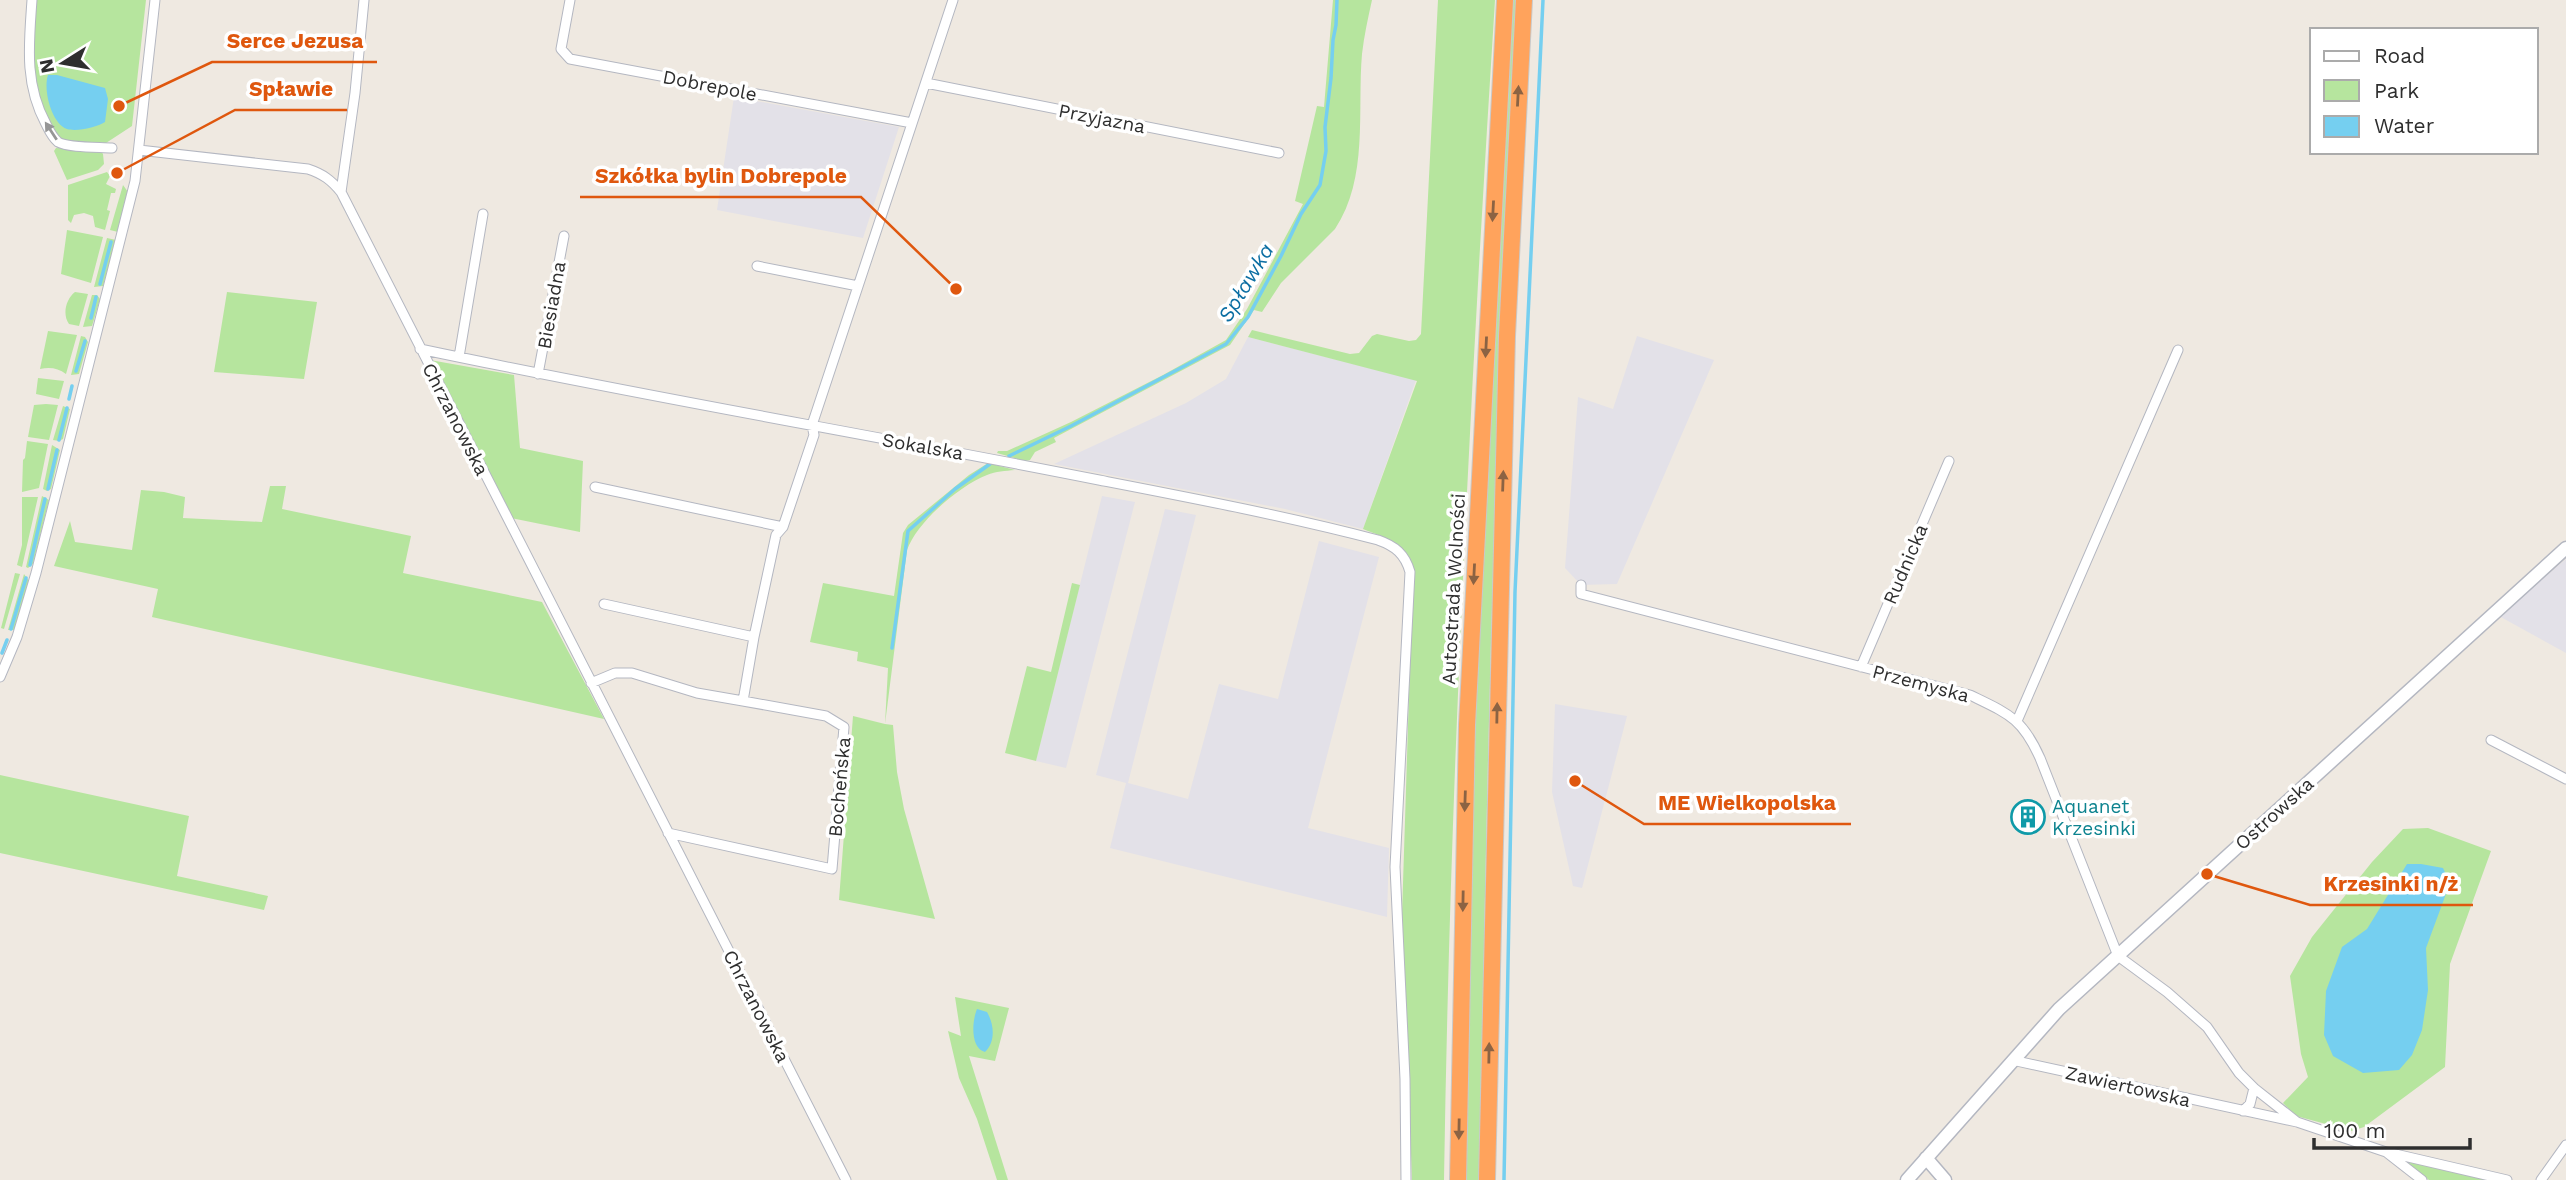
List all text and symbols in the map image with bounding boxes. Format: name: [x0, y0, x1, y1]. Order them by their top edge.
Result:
callout: Serce Jezusa: [212, 20, 377, 62]
north arrow: [28, 28, 98, 98]
text: Serce Jezusa: [227, 28, 364, 53]
legend: [2310, 28, 2538, 154]
text: Road: [2374, 43, 2425, 68]
text: N: [34, 57, 59, 75]
street label: Dobrepole: [661, 65, 759, 106]
callout: Spławie: [235, 68, 347, 110]
text: Spławie: [249, 76, 333, 101]
text: Park: [2374, 78, 2419, 103]
one-way arrow: [1513, 85, 1524, 107]
street label: Przyjazna: [1057, 99, 1147, 138]
text: Water: [2374, 113, 2435, 138]
one-way arrow: [44, 121, 57, 141]
callout: Szkółka bylin Dobrepole: [580, 155, 861, 197]
text: Szkółka bylin Dobrepole: [595, 163, 847, 188]
one-way arrow: [1488, 201, 1499, 223]
water label: Spławka: [1212, 239, 1279, 327]
street label: Biesiadna: [532, 259, 571, 351]
one-way arrow: [1481, 336, 1492, 358]
street label: Chrzanowska: [417, 359, 494, 480]
street label: Sokalska: [880, 428, 966, 465]
one-way arrow: [1497, 470, 1509, 492]
street label: Autostrada Wolności: [1437, 493, 1470, 685]
street label: Rudnicka: [1878, 520, 1933, 608]
one-way arrow: [1469, 563, 1480, 585]
street label: Przemyska: [1870, 660, 1972, 707]
one-way arrow: [1491, 701, 1503, 723]
street label: Bocheńska: [824, 736, 855, 838]
street label: Ostrowska: [2230, 772, 2319, 855]
callout: ME Wielkopolska: [1644, 782, 1851, 824]
text: ME Wielkopolska: [1658, 790, 1837, 815]
one-way arrow: [1459, 791, 1470, 813]
place label: Aquanet Krzesinki: [2052, 795, 2136, 840]
building icon: Aquanet Krzesinki: [2009, 798, 2047, 836]
callout: Krzesinki n/ż: [2310, 863, 2473, 905]
text: Krzesinki n/ż: [2324, 871, 2459, 896]
one-way arrow: [1457, 890, 1468, 912]
street label: Chrzanowska: [718, 946, 795, 1067]
one-way arrow: [1483, 1042, 1495, 1064]
street label: Zawiertowska: [2063, 1061, 2193, 1112]
scale bar: [2314, 1106, 2470, 1150]
one-way arrow: [1453, 1118, 1465, 1140]
text: 100 m: [2324, 1118, 2386, 1143]

